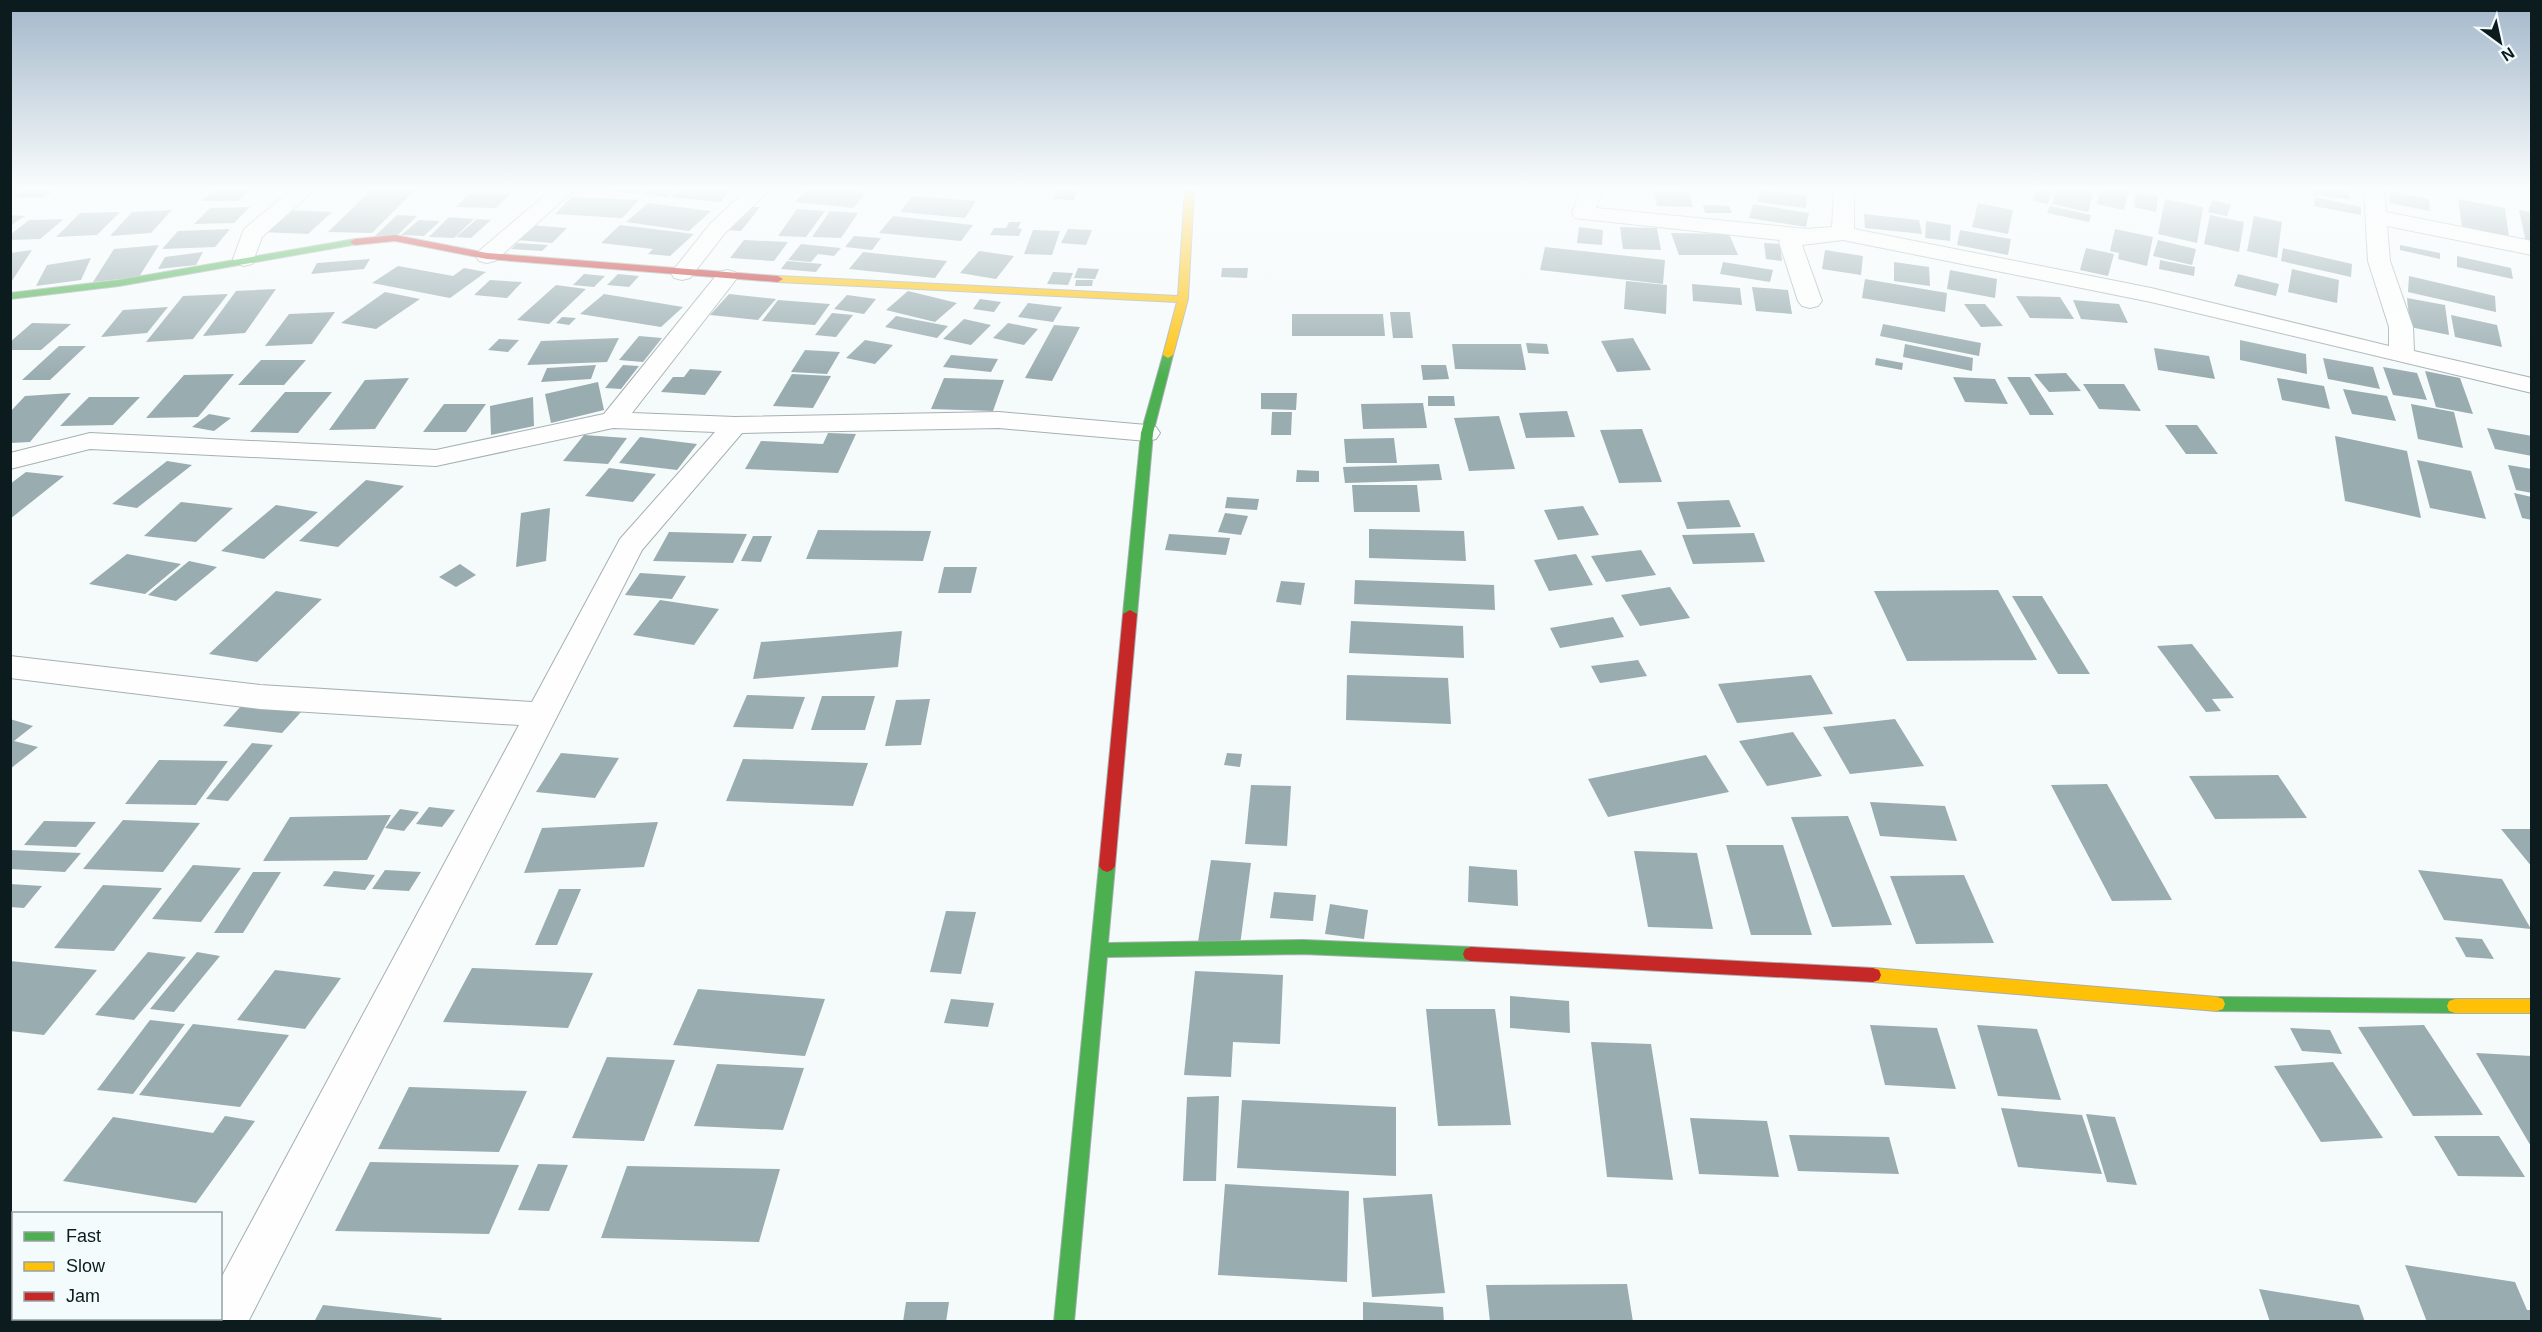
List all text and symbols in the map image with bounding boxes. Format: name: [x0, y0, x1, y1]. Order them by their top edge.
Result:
north arrow: [2470, 12, 2530, 72]
text: N: [2498, 44, 2517, 64]
legend: [12, 1212, 222, 1320]
text: Fast: [66, 1226, 101, 1246]
text: Slow: [66, 1256, 106, 1276]
text: Jam: [66, 1286, 100, 1306]

